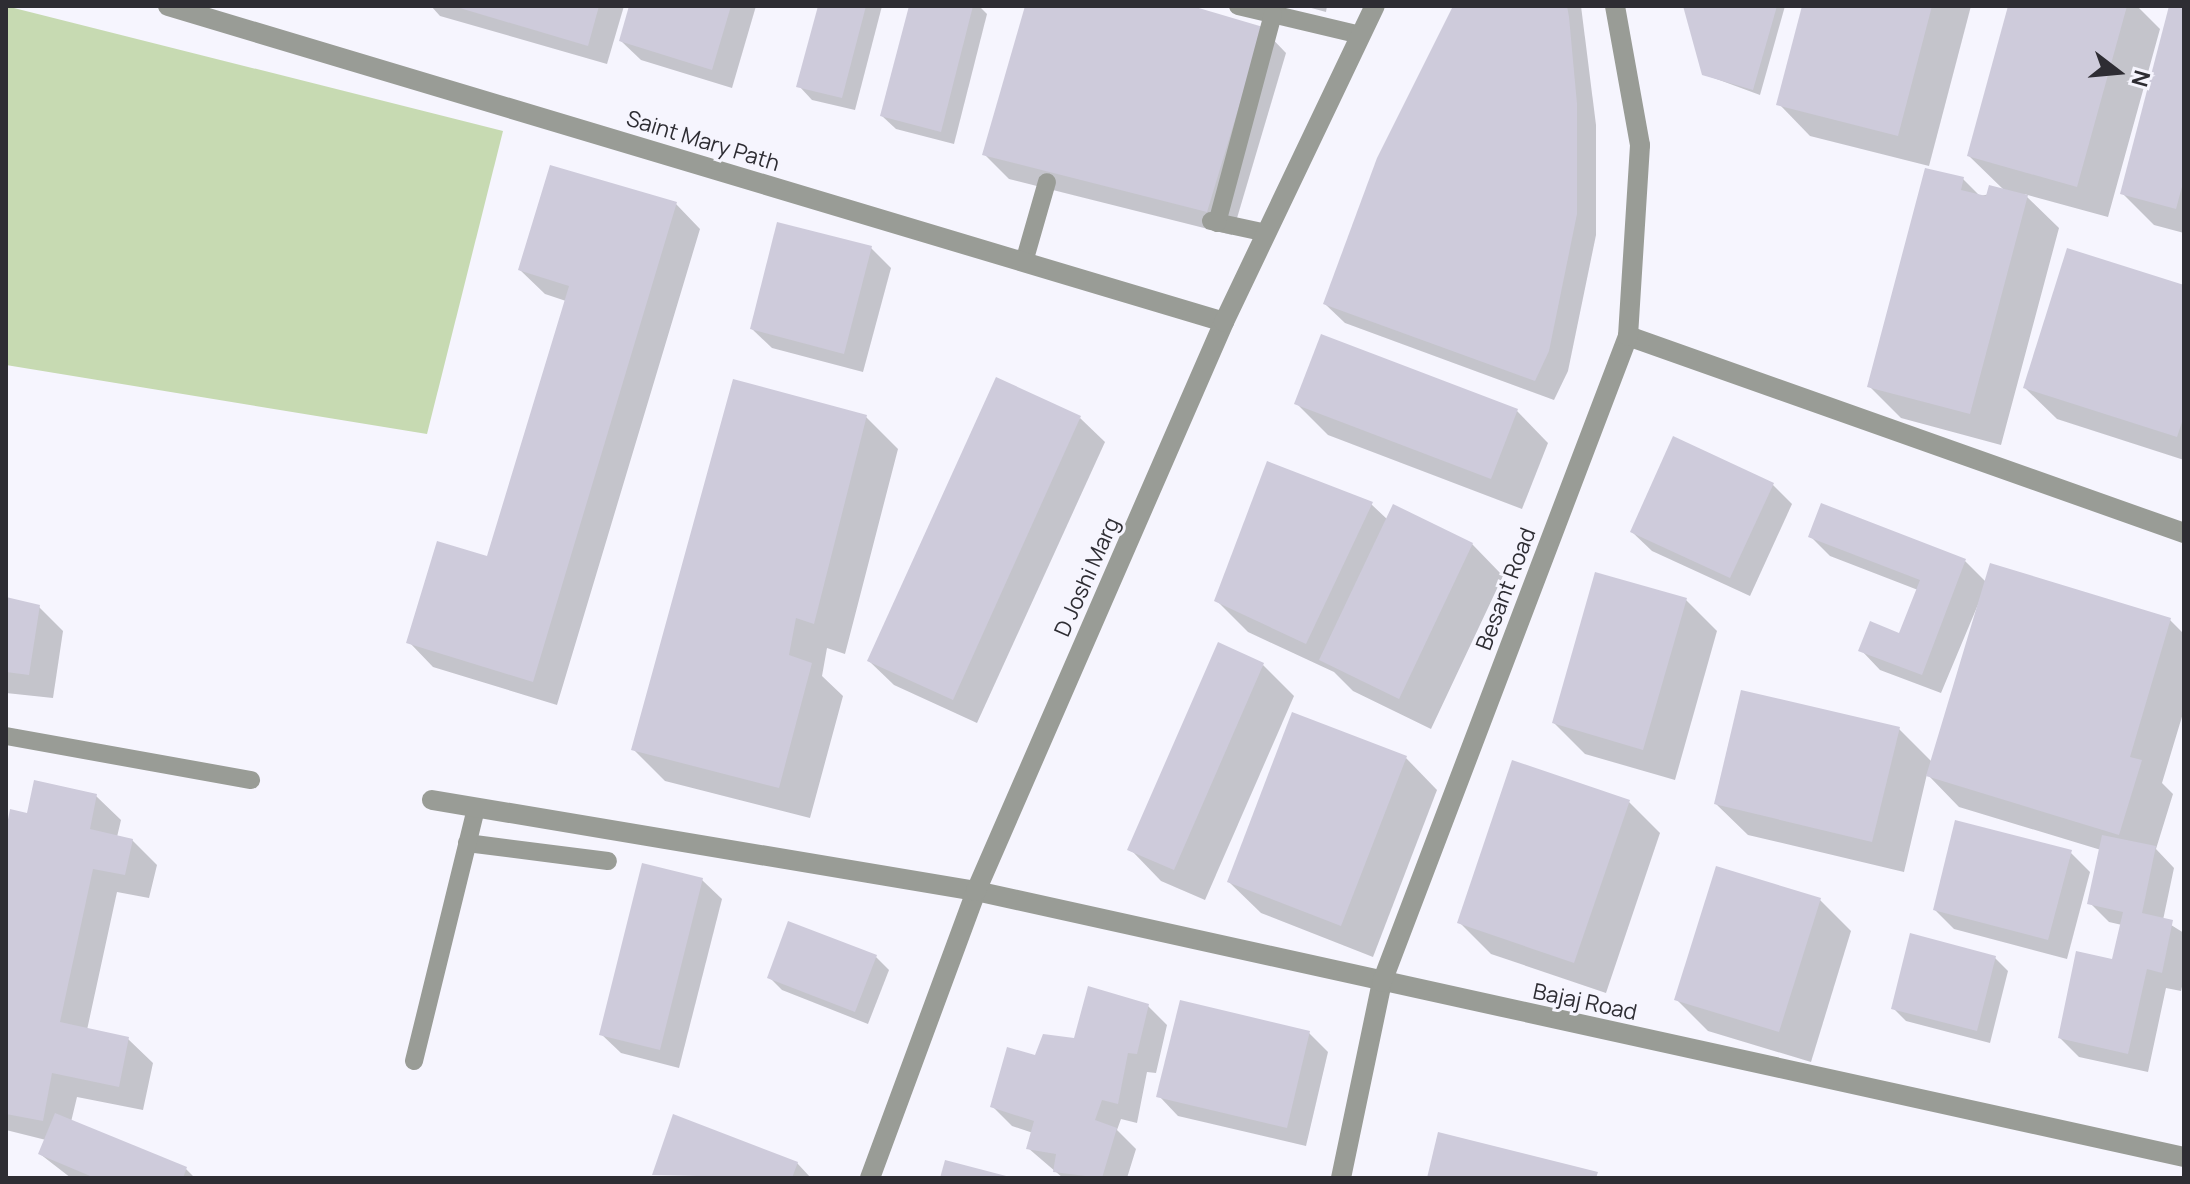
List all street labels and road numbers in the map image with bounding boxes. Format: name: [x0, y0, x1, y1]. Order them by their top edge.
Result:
street label: Saint Mary Path: [623, 105, 783, 177]
street label: D Joshi Marg: [1049, 513, 1125, 641]
street label: Besant Road: [1471, 524, 1541, 654]
street label: Bajaj Road: [1531, 978, 1639, 1026]

